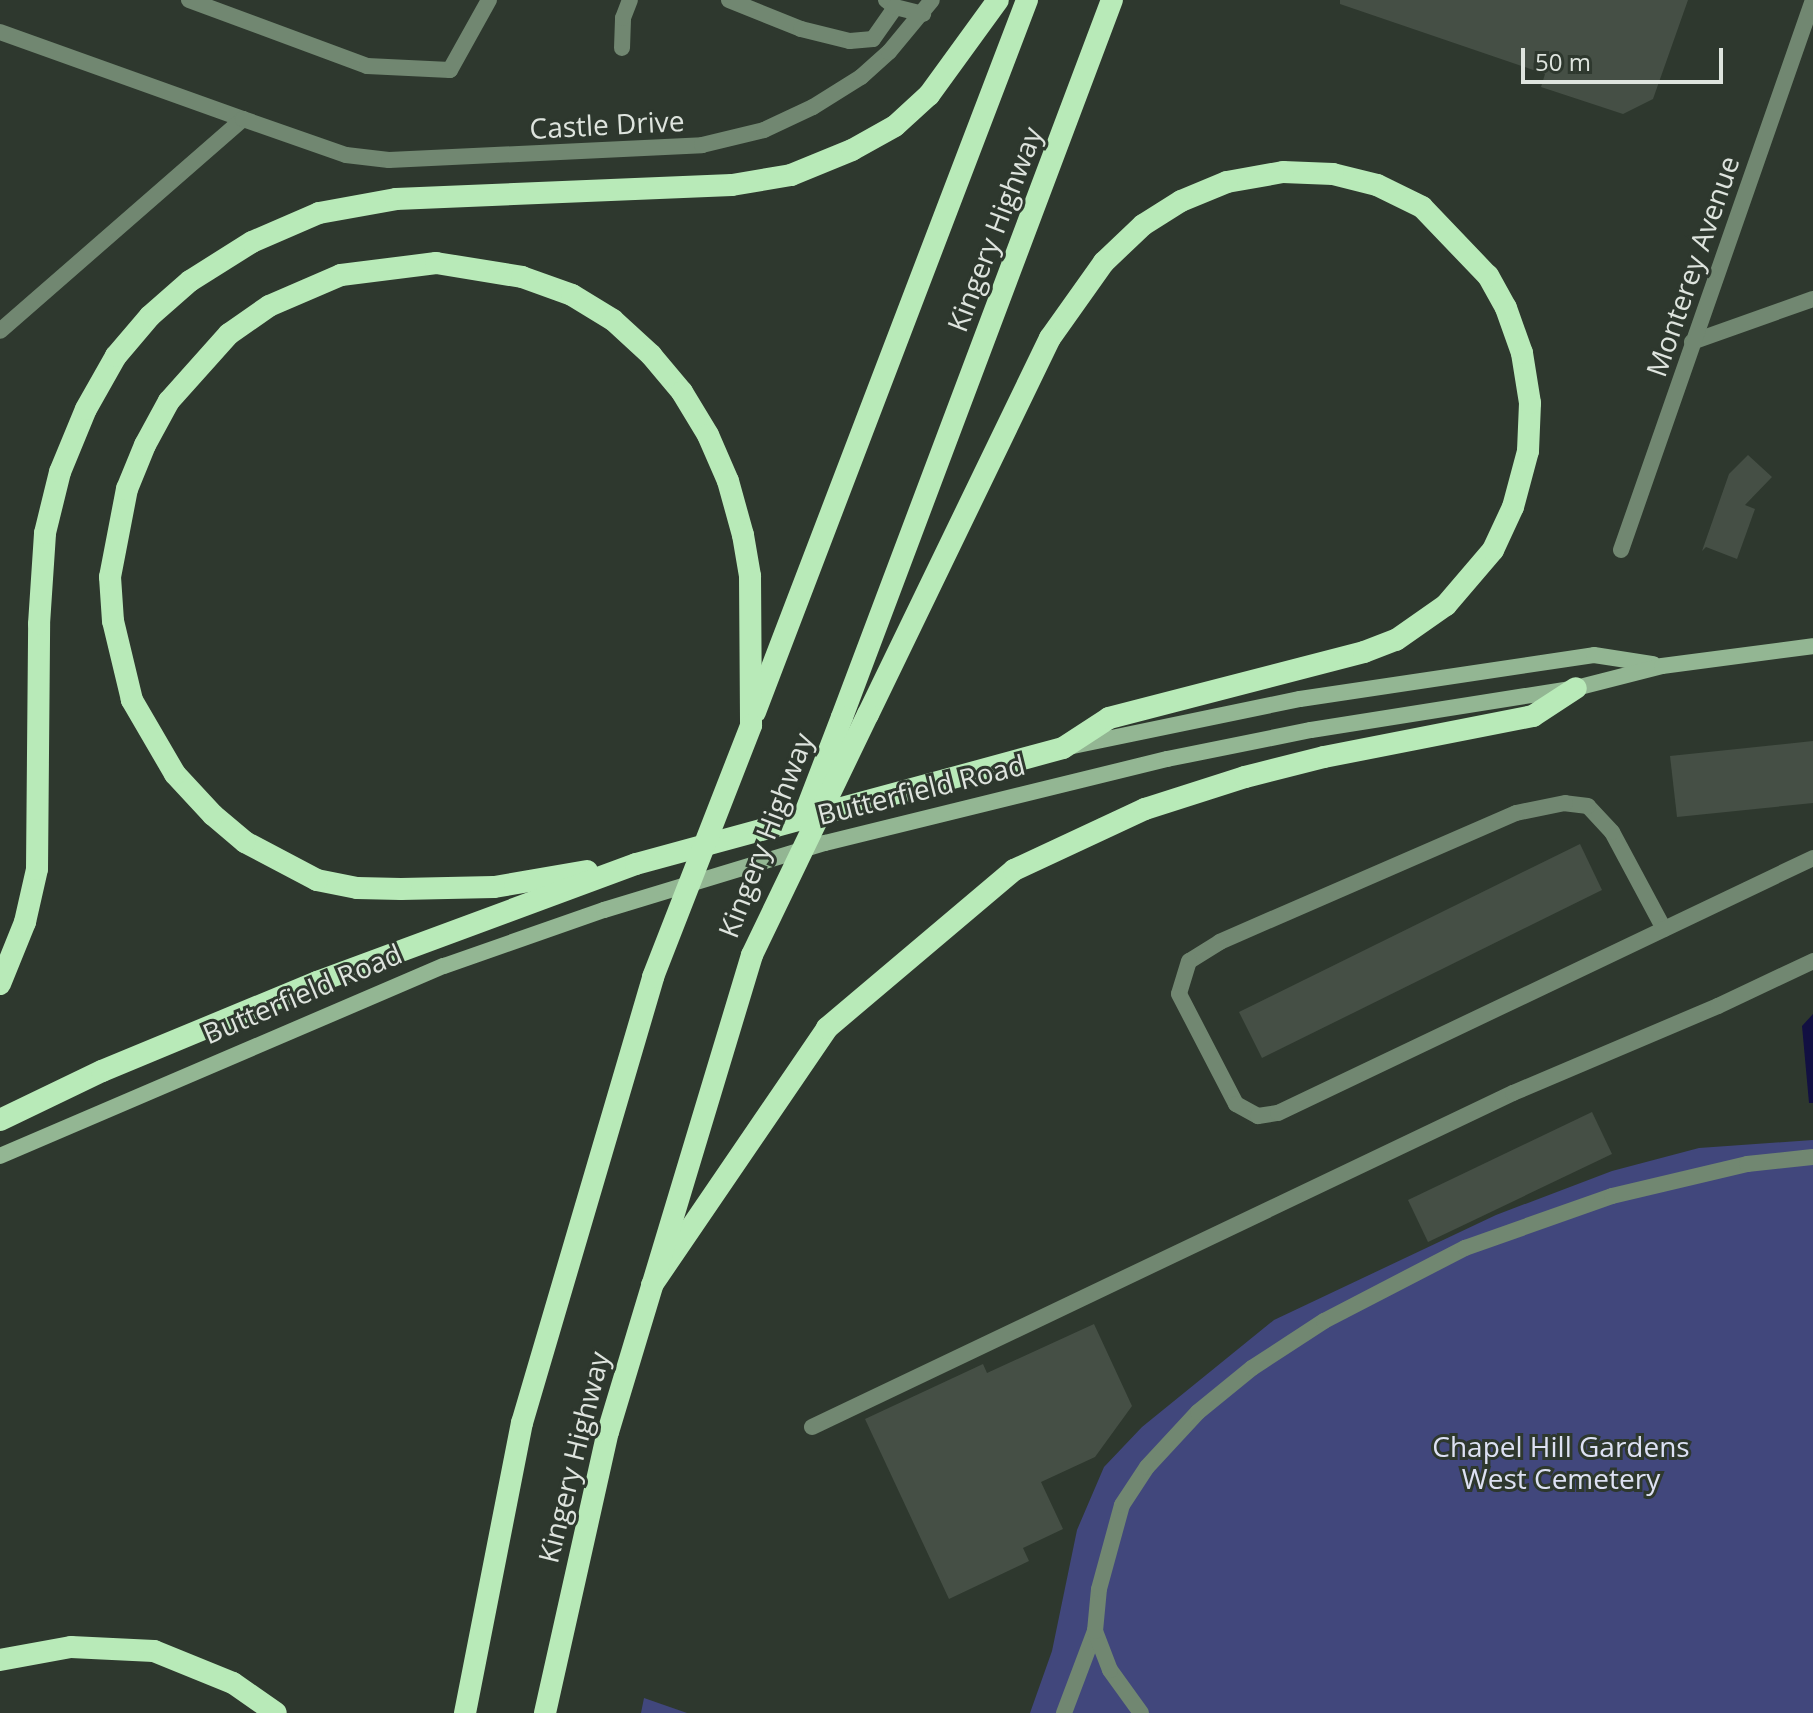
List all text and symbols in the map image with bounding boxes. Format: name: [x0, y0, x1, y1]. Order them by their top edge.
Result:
scale bar: [1525, 32, 1727, 82]
text: 50 m: [1535, 45, 1591, 78]
street label: Castle Drive: [529, 103, 685, 145]
street label: Kingery Highway: [940, 122, 1048, 336]
street label: Monterey Avenue: [1639, 151, 1745, 381]
street label: Kingery Highway: [711, 728, 819, 942]
street label: Butterfield Road: [814, 747, 1028, 831]
street label: Butterfield Road: [197, 936, 407, 1050]
street label: Kingery Highway: [531, 1348, 615, 1566]
park label: Chapel Hill Gardens West Cemetery: [1432, 1429, 1690, 1495]

